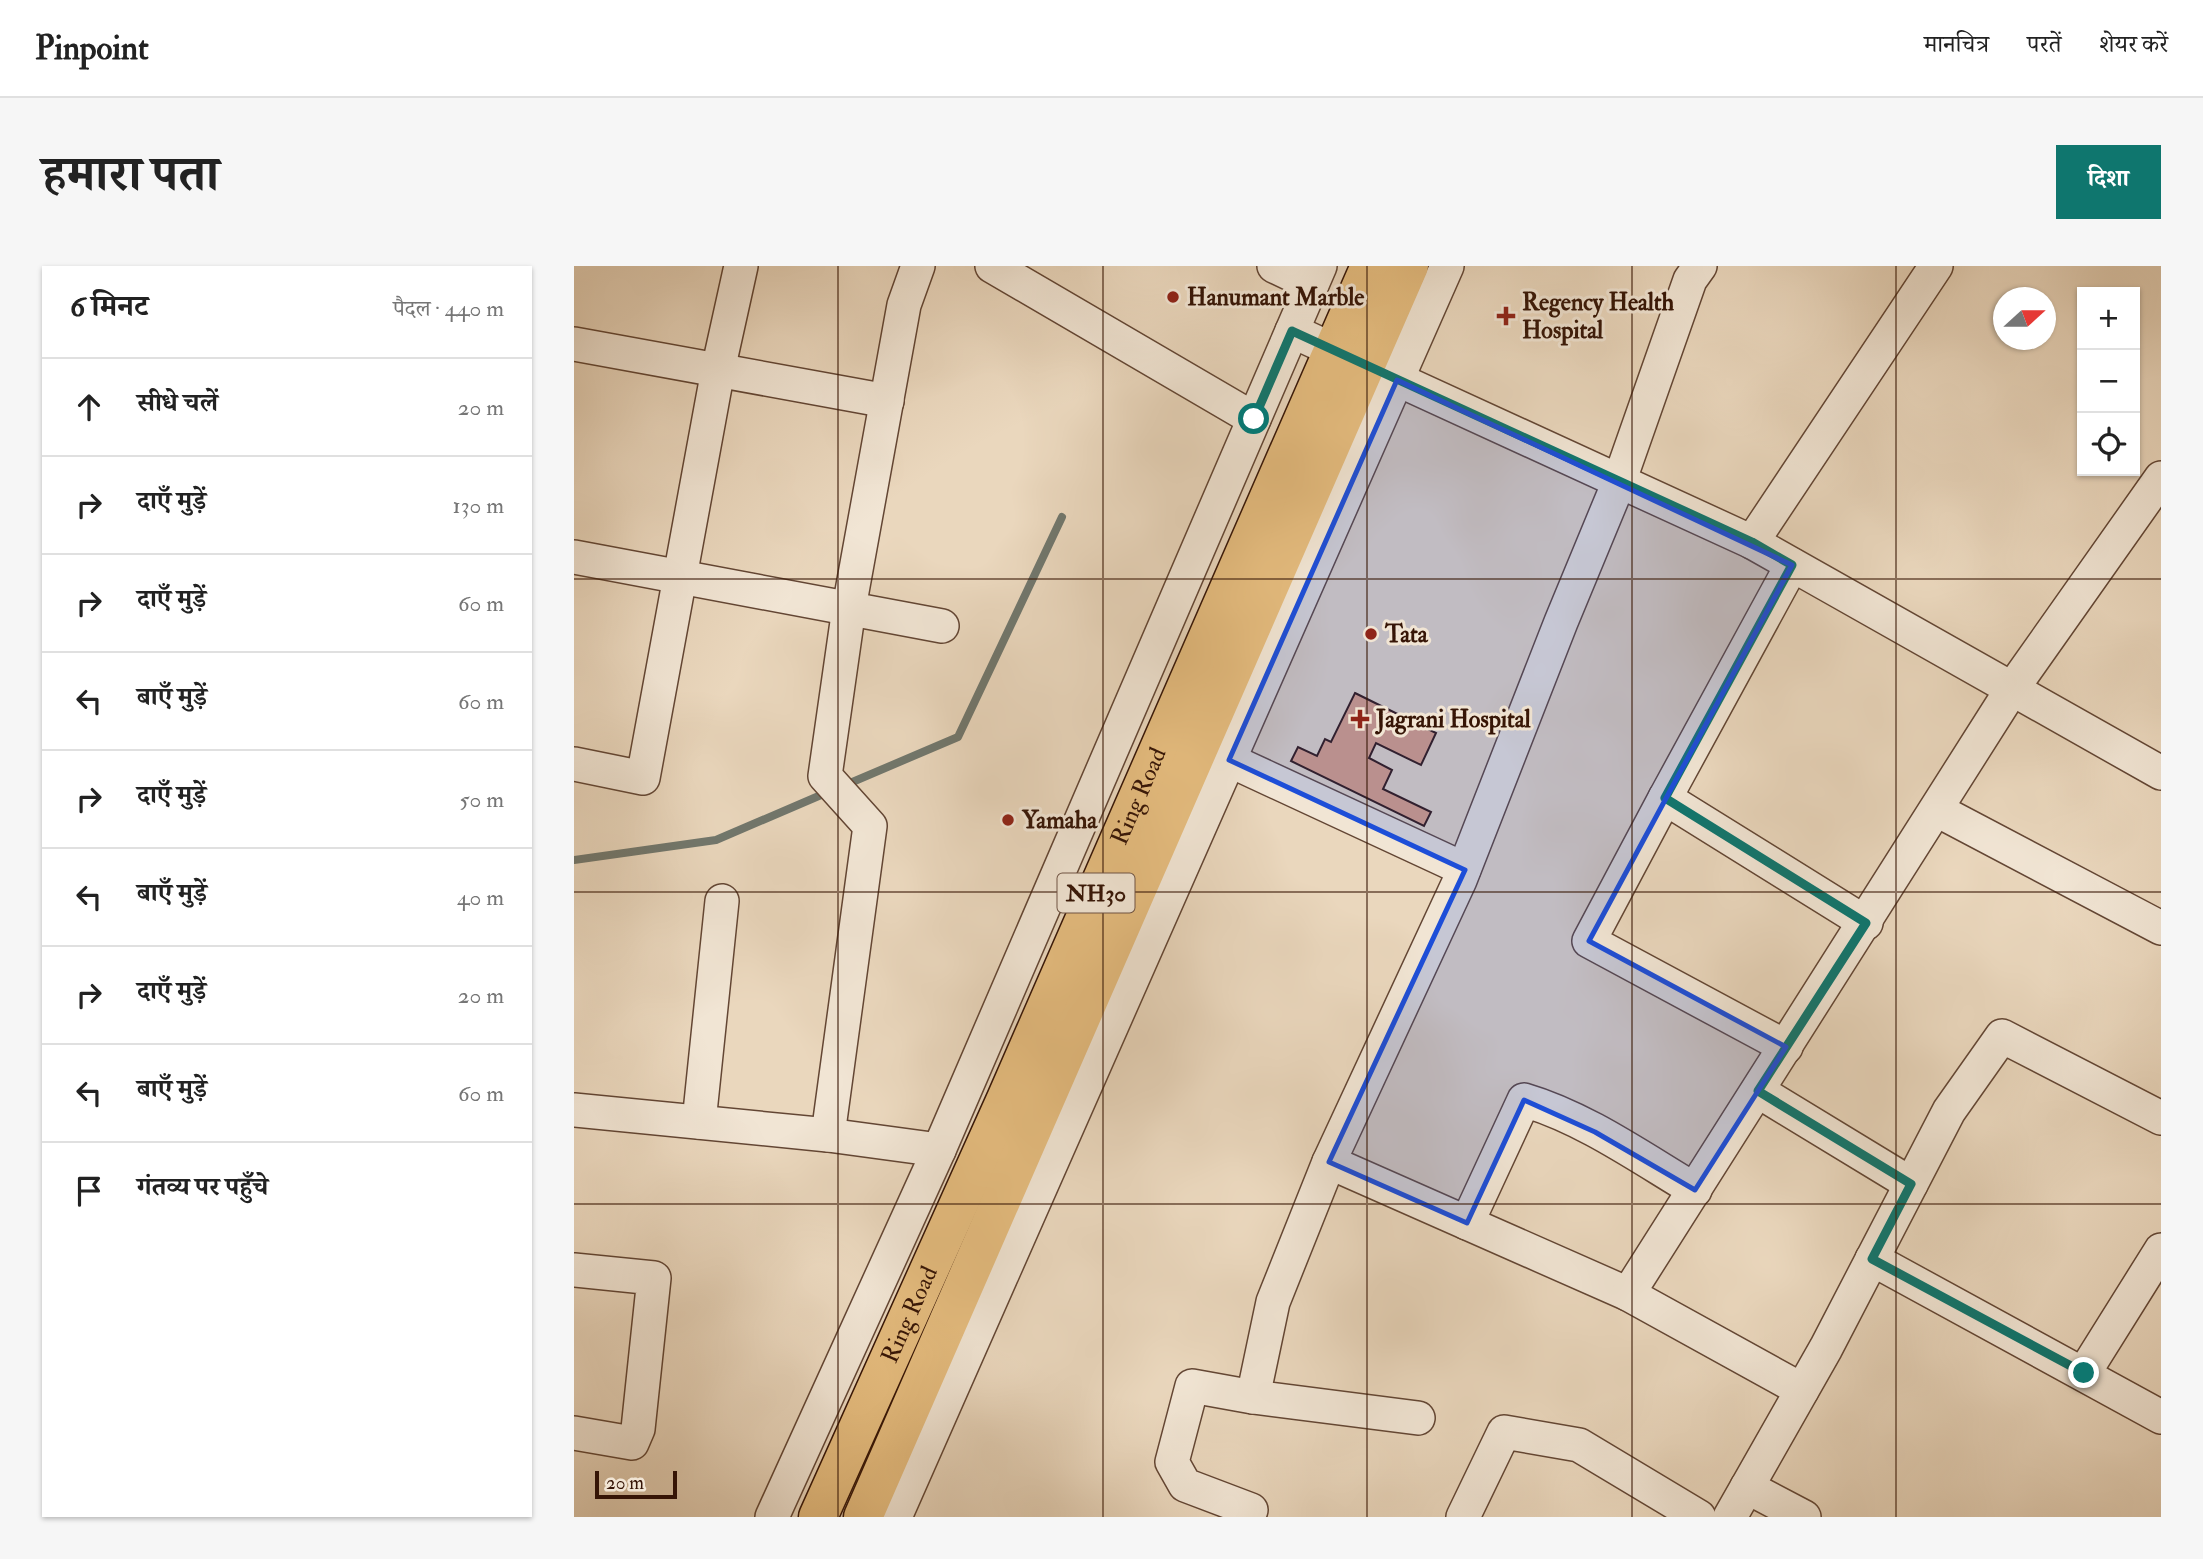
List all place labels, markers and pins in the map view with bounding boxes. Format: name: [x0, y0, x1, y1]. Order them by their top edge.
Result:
place label: Hanumant Marble: [1187, 282, 1364, 313]
place label: Regency Health Hospital: [1522, 287, 1675, 346]
marker: Hanumant Marble: [1165, 289, 1181, 305]
marker: Regency Health Hospital: [1496, 306, 1516, 326]
place label: Tata: [1384, 619, 1429, 650]
marker: Tata: [1363, 626, 1379, 642]
place label: Jagrani Hospital: [1375, 704, 1532, 735]
marker: Jagrani Hospital: [1350, 709, 1370, 729]
place label: Yamaha: [1021, 805, 1098, 836]
marker: Yamaha: [1000, 812, 1016, 828]

